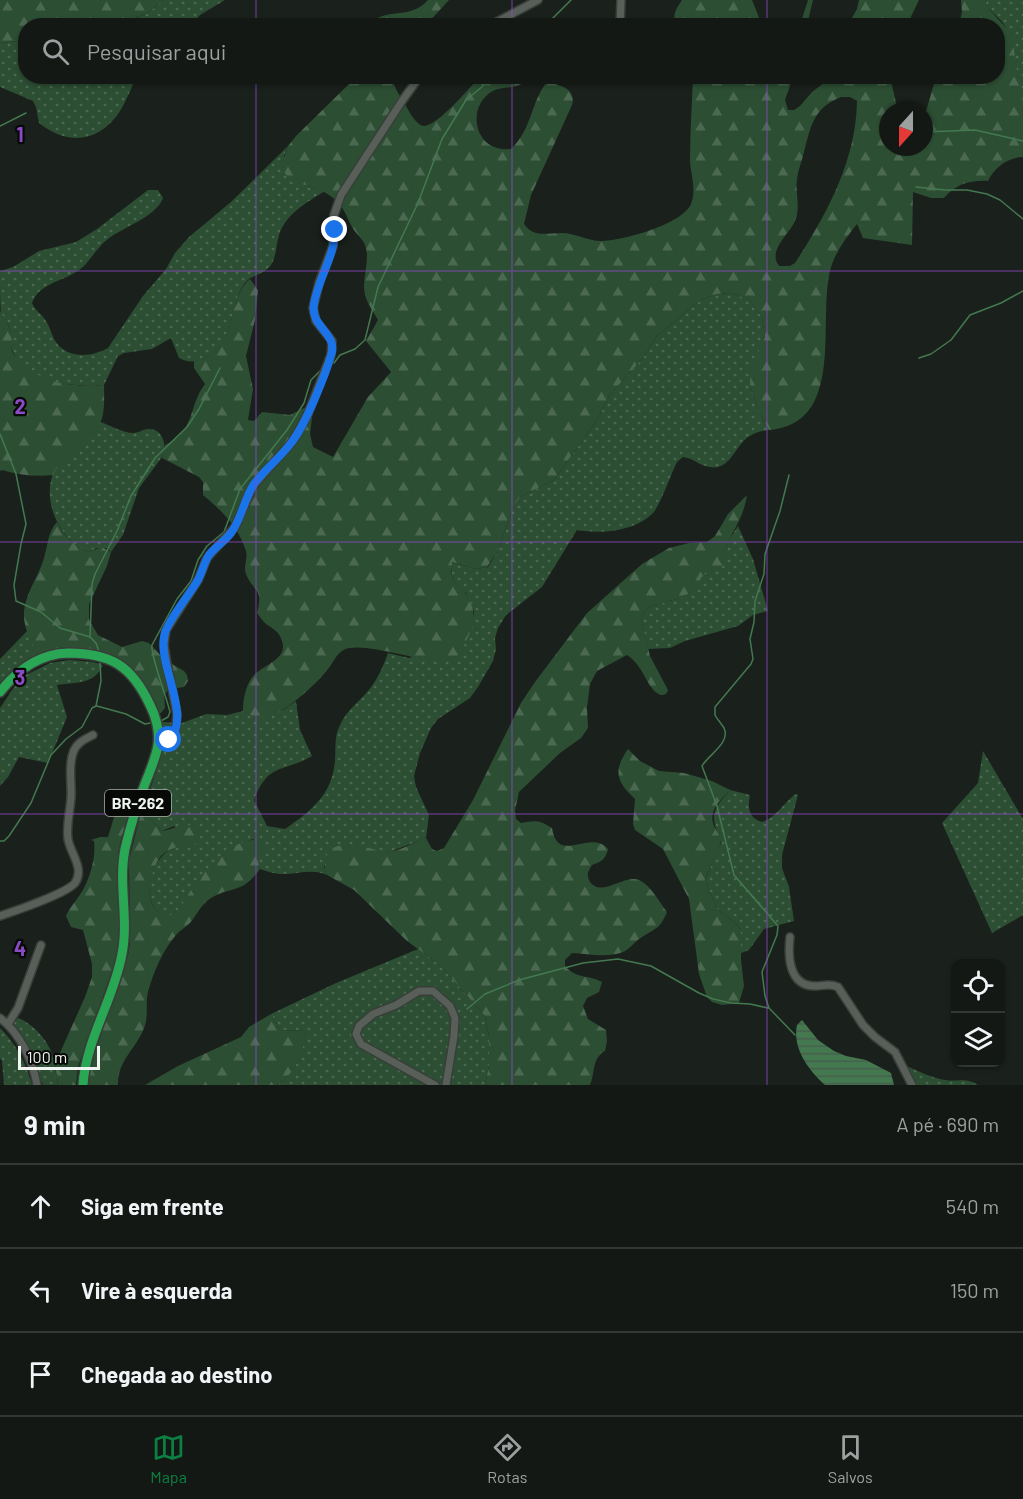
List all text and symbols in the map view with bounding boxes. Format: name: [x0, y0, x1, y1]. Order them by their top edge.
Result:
search box: [18, 18, 1005, 84]
icon: search: [39, 35, 72, 68]
text: Pesquisar aqui: [87, 38, 226, 64]
north arrow: [879, 102, 933, 156]
text: 1: [16, 122, 24, 146]
route end: [321, 216, 347, 242]
text: 2: [14, 394, 26, 418]
text: 3: [15, 665, 25, 689]
route start: [155, 726, 181, 752]
road number: BR-262: [105, 790, 171, 816]
text: 4: [14, 936, 26, 960]
map controls: [951, 959, 1005, 1067]
button: locate: [951, 959, 1005, 1013]
button: layers: [951, 1013, 1005, 1067]
scale bar: [18, 1043, 100, 1070]
text: 100 m: [27, 1047, 67, 1066]
text: 9 min: [24, 1109, 86, 1140]
text: A pé · 690 m: [897, 1112, 999, 1136]
icon: ahead: [24, 1190, 57, 1223]
text: Siga em frente: [81, 1193, 224, 1219]
text: 540 m: [946, 1194, 999, 1218]
icon: left: [24, 1274, 57, 1307]
text: Vire à esquerda: [81, 1277, 232, 1303]
text: 150 m: [950, 1278, 999, 1302]
icon: arrive: [24, 1358, 57, 1391]
text: Chegada ao destino: [81, 1361, 272, 1387]
tab: Mapa: [150, 1431, 187, 1486]
tab: Rotas: [487, 1431, 527, 1486]
tab: Salvos: [828, 1431, 873, 1486]

